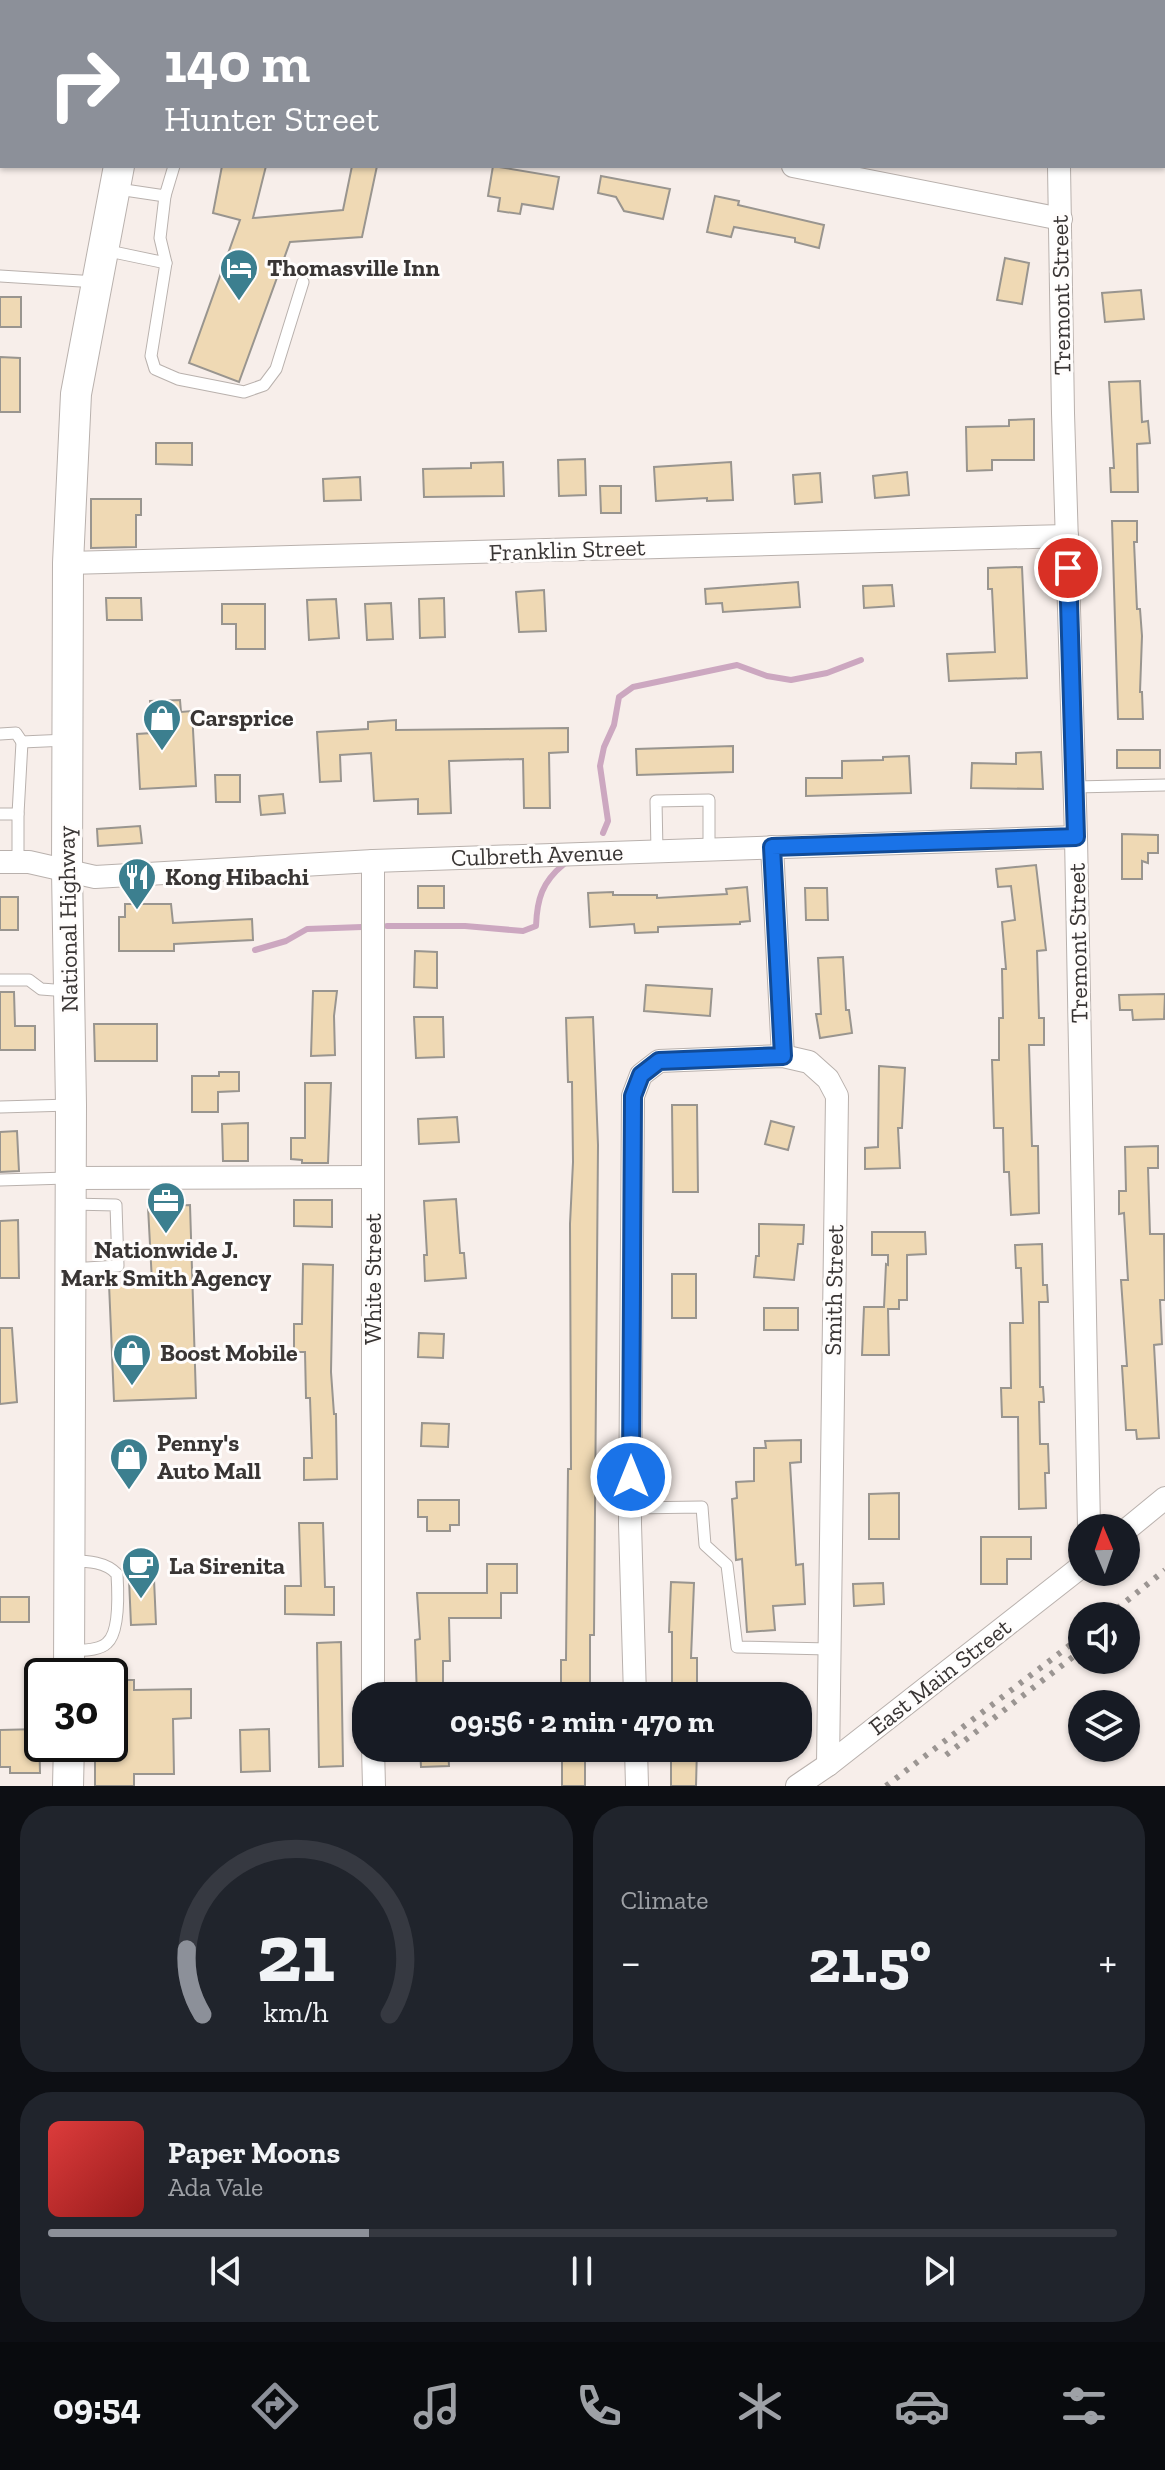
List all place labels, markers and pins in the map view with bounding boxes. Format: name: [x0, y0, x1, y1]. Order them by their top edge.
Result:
hotel icon: Thomasville Inn: [218, 247, 260, 302]
place label: Thomasville Inn: [267, 253, 440, 282]
pin: [1034, 534, 1102, 602]
shop icon: Carsprice: [141, 697, 183, 752]
place label: Carsprice: [190, 703, 294, 732]
restaurant icon: Kong Hibachi: [116, 856, 158, 911]
place label: Kong Hibachi: [165, 862, 309, 891]
office icon: Nationwide J. Mark Smith Agency: [145, 1180, 187, 1235]
place label: Nationwide J. Mark Smith Agency: [61, 1235, 271, 1292]
shop icon: Boost Mobile: [111, 1332, 153, 1387]
place label: Boost Mobile: [160, 1338, 298, 1367]
place label: Penny's Auto Mall: [157, 1428, 261, 1485]
shop icon: Penny's Auto Mall: [108, 1436, 150, 1491]
cafe icon: La Sirenita: [120, 1545, 162, 1600]
place label: La Sirenita: [169, 1551, 285, 1580]

